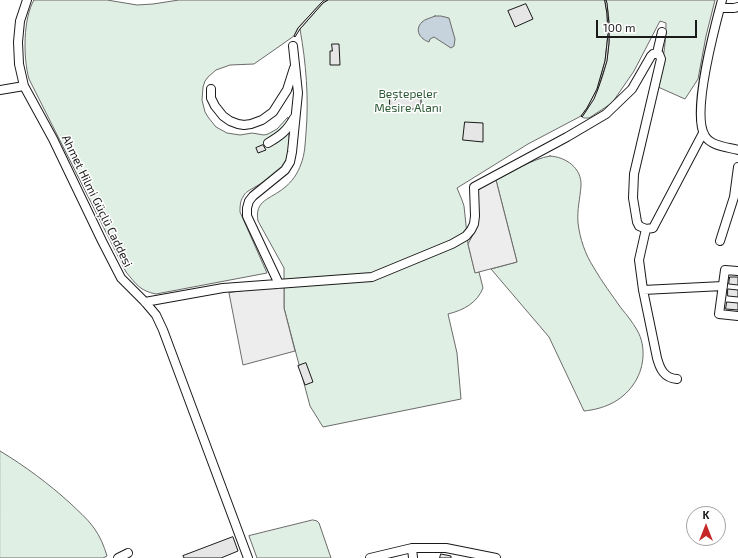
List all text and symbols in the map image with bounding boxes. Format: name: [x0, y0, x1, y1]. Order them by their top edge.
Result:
scale bar: [598, 12, 699, 38]
text: 100 m: [603, 20, 635, 34]
park label: Beştepeler Mesire Alanı: [374, 87, 442, 115]
street label: Ahmet Hilmi Güçlü Caddesi: [59, 133, 135, 269]
north arrow: [686, 506, 726, 546]
text: K: [703, 508, 709, 521]

